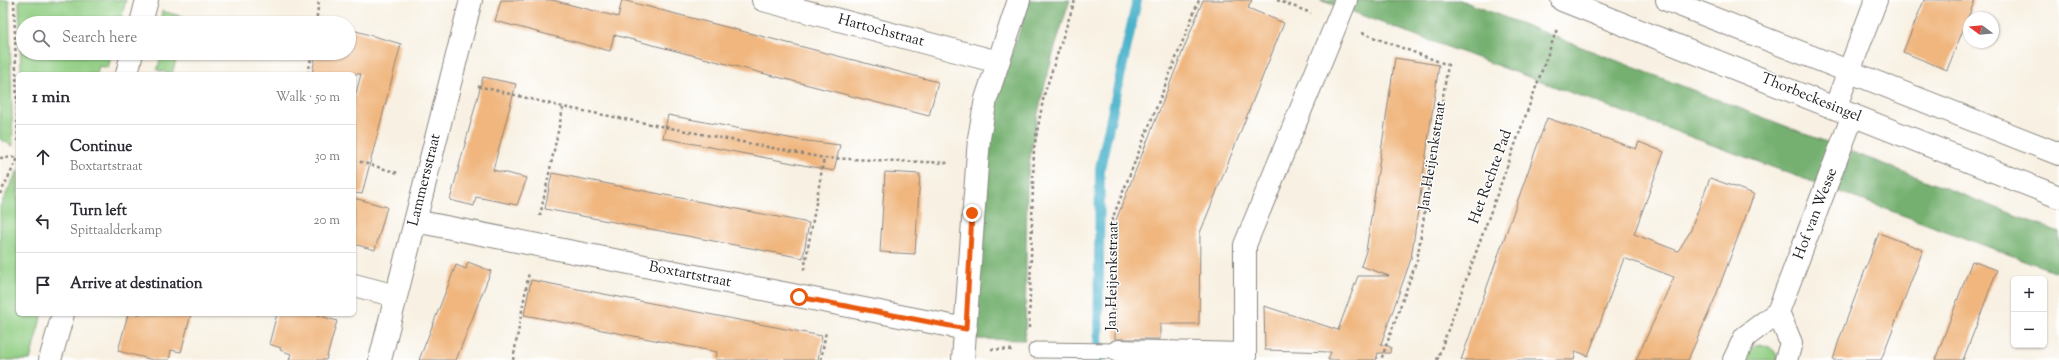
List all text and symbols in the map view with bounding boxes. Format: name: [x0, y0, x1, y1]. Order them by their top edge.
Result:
street label: Hartochstraat: [836, 9, 926, 53]
north arrow: [1963, 12, 1999, 48]
search box: [16, 16, 356, 60]
icon: search: [30, 27, 52, 49]
text: Search here: [62, 28, 137, 49]
street label: Thorbeckesingel: [1758, 68, 1864, 128]
text: 1 min: [32, 86, 70, 110]
text: Walk · 50 m: [276, 89, 340, 107]
street label: Jan Heijenkstraat: [1414, 100, 1452, 213]
street label: Het Rechte Pad: [1464, 127, 1518, 227]
street label: Lammersstraat: [403, 132, 447, 228]
text: Continue: [70, 137, 132, 158]
icon: ahead: [32, 146, 54, 168]
text: 30 m: [314, 148, 340, 166]
text: Boxtartstraat: [70, 158, 142, 176]
street label: Hof van Wesse: [1789, 165, 1843, 263]
text: Turn left: [70, 201, 127, 222]
route end: [963, 204, 981, 222]
icon: left: [32, 210, 54, 232]
text: 20 m: [314, 212, 340, 230]
street label: Jan Heijenkstraat: [1102, 221, 1124, 332]
text: Spittaalderkamp: [70, 222, 162, 240]
street label: Boxtartstraat: [647, 257, 733, 293]
icon: arrive: [32, 274, 54, 296]
text: Arrive at destination: [70, 274, 203, 295]
map controls: [2011, 276, 2047, 348]
button: +: [2011, 276, 2047, 312]
route start: [790, 288, 808, 306]
button: −: [2011, 312, 2047, 348]

